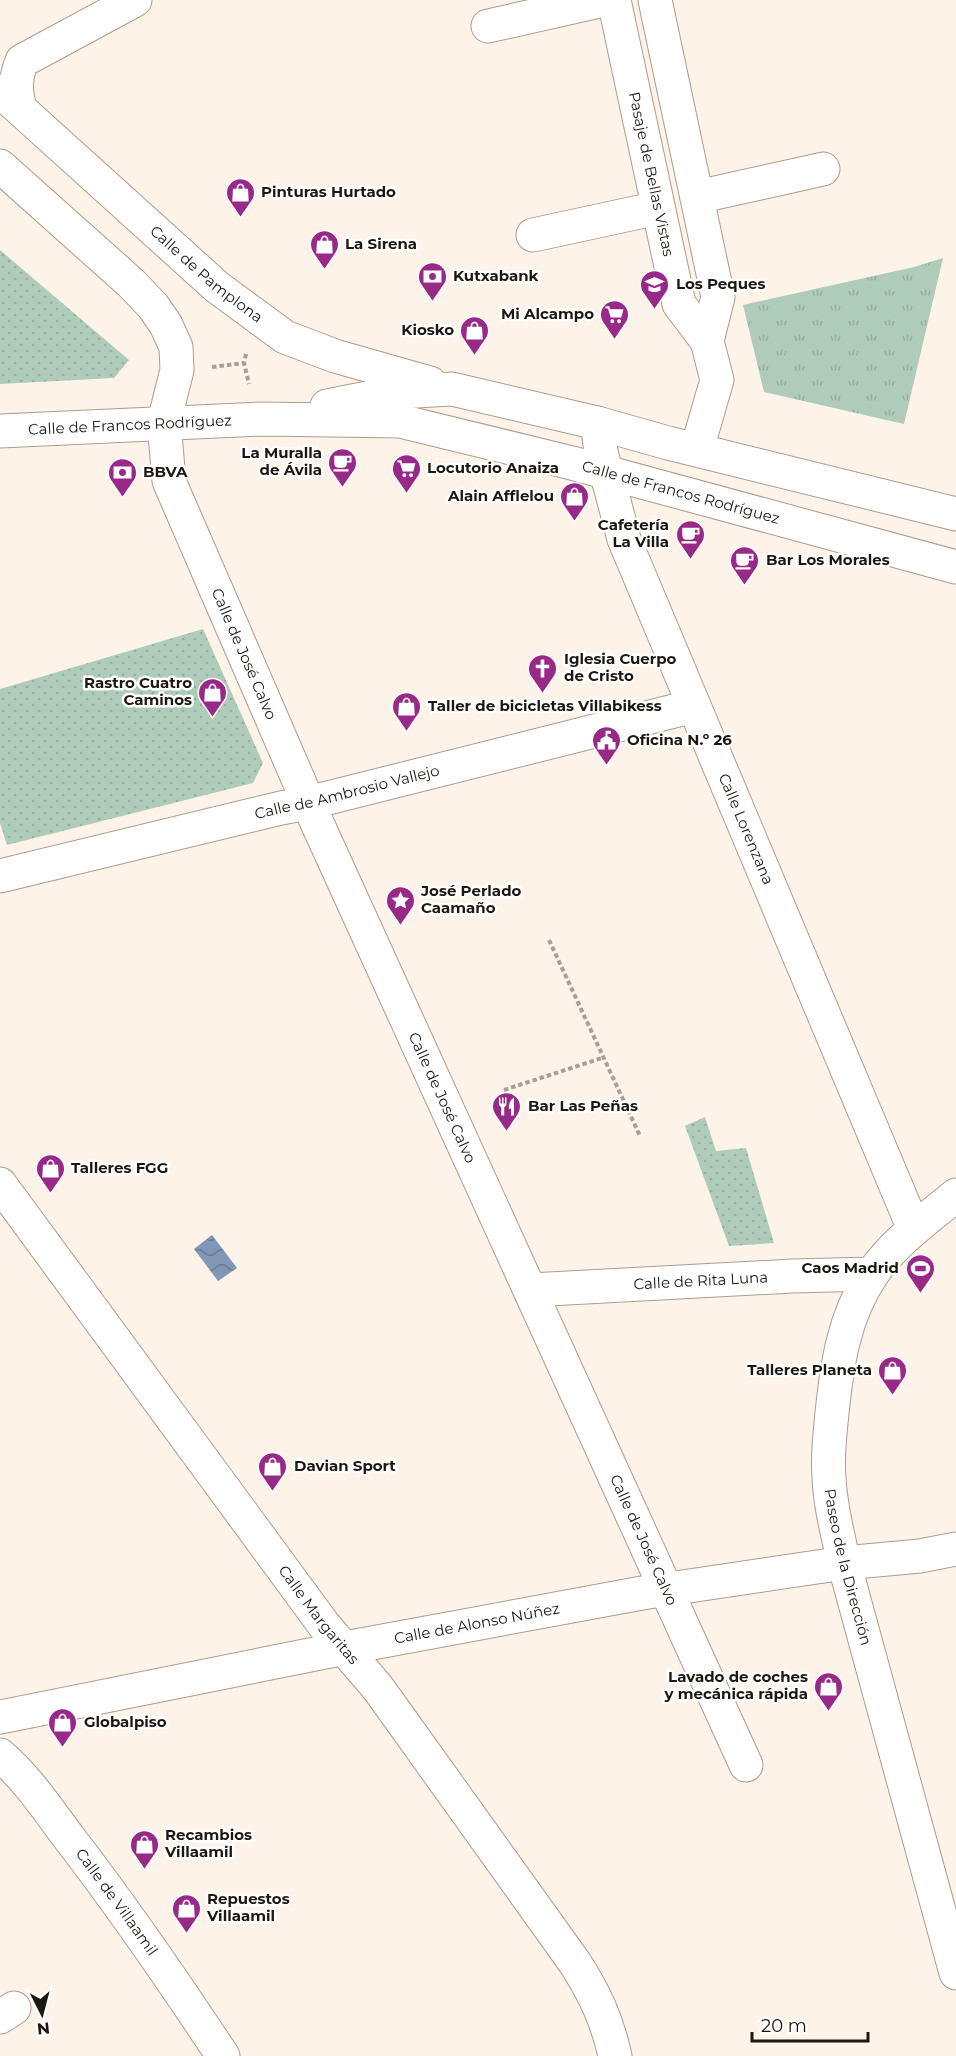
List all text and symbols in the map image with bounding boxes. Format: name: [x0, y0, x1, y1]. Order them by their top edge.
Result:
street label: Pasaje de Bellas Vistas: [625, 90, 679, 258]
shop icon: Pinturas Hurtado: [224, 176, 256, 218]
place label: Pinturas Hurtado: [261, 182, 396, 201]
street label: Calle de Pamplona: [146, 221, 267, 326]
shop icon: La Sirena: [308, 228, 340, 270]
place label: La Sirena: [345, 234, 417, 253]
bank icon: Kutxabank: [416, 260, 448, 302]
place label: Kutxabank: [453, 266, 539, 285]
school or university icon: Los Peques: [639, 268, 671, 310]
place label: Los Peques: [676, 274, 765, 293]
supermarket icon: Mi Alcampo: [599, 298, 631, 340]
place label: Mi Alcampo: [501, 304, 594, 323]
shop icon: Kiosko: [459, 314, 491, 356]
place label: Kiosko: [401, 320, 454, 339]
street label: Calle de Francos Rodríguez: [28, 410, 232, 439]
place label: La Muralla de Ávila: [241, 443, 322, 479]
cafe icon: La Muralla de Ávila: [327, 446, 359, 488]
supermarket icon: Locutorio Anaiza: [390, 452, 422, 494]
bank icon: BBVA: [106, 456, 138, 498]
street label: Calle de Francos Rodríguez: [580, 456, 782, 528]
place label: Locutorio Anaiza: [427, 458, 559, 477]
place label: BBVA: [143, 462, 188, 481]
shop icon: Alain Afflelou: [559, 480, 591, 522]
place label: Alain Afflelou: [447, 486, 554, 505]
place label: Cafetería La Villa: [598, 515, 669, 551]
cafe icon: Cafetería La Villa: [674, 518, 706, 560]
cafe icon: Bar Los Morales: [729, 544, 761, 586]
place label: Bar Los Morales: [766, 550, 890, 569]
street label: Calle de José Calvo: [208, 585, 281, 723]
place label: Iglesia Cuerpo de Cristo: [564, 649, 677, 685]
church icon: Iglesia Cuerpo de Cristo: [527, 652, 559, 694]
place label: Rastro Cuatro Caminos: [84, 673, 192, 709]
shop icon: Rastro Cuatro Caminos: [197, 676, 229, 718]
shop icon: Taller de bicicletas Villabikess: [391, 690, 423, 732]
place label: Taller de bicicletas Villabikess: [428, 696, 662, 715]
public building icon: Oficina N.º 26: [590, 724, 622, 766]
place label: Oficina N.º 26: [627, 730, 732, 749]
street label: Calle de Ambrosio Vallejo: [253, 760, 441, 823]
street label: Calle Lorenzana: [715, 770, 778, 888]
place label: José Perlado Caamaño: [420, 881, 522, 917]
place icon: José Perlado Caamaño: [384, 884, 416, 926]
street label: Calle de José Calvo: [405, 1029, 481, 1166]
restaurant icon: Bar Las Peñas: [491, 1090, 523, 1132]
place label: Bar Las Peñas: [528, 1096, 638, 1115]
shop icon: Talleres FGG: [34, 1152, 66, 1194]
place label: Talleres FGG: [71, 1158, 168, 1177]
sports icon: Caos Madrid: [904, 1252, 936, 1294]
place label: Caos Madrid: [802, 1258, 899, 1277]
street label: Calle de Rita Luna: [633, 1267, 769, 1293]
shop icon: Talleres Planeta: [877, 1354, 909, 1396]
place label: Talleres Planeta: [747, 1360, 872, 1379]
shop icon: Davian Sport: [257, 1450, 289, 1492]
place label: Davian Sport: [294, 1456, 396, 1475]
street label: Calle de José Calvo: [606, 1471, 682, 1608]
street label: Paseo de la Dirección: [821, 1487, 876, 1647]
street label: Calle Margaritas: [274, 1562, 363, 1668]
street label: Calle de Alonso Núñez: [393, 1598, 561, 1648]
place label: Lavado de coches y mecánica rápida: [664, 1667, 808, 1703]
shop icon: Lavado de coches y mecánica rápida: [813, 1670, 845, 1712]
shop icon: Globalpiso: [47, 1706, 79, 1748]
place label: Globalpiso: [84, 1712, 167, 1731]
place label: Recambios Villaamil: [164, 1825, 252, 1861]
shop icon: Recambios Villaamil: [128, 1828, 160, 1870]
street label: Calle de Villaamil: [72, 1845, 162, 1959]
place label: Repuestos Villaamil: [206, 1889, 290, 1925]
shop icon: Repuestos Villaamil: [170, 1892, 202, 1934]
north arrow: [12, 1984, 72, 2044]
scale bar: [752, 2005, 868, 2043]
text: 20 m: [761, 2015, 807, 2037]
text: N: [36, 2018, 51, 2039]

